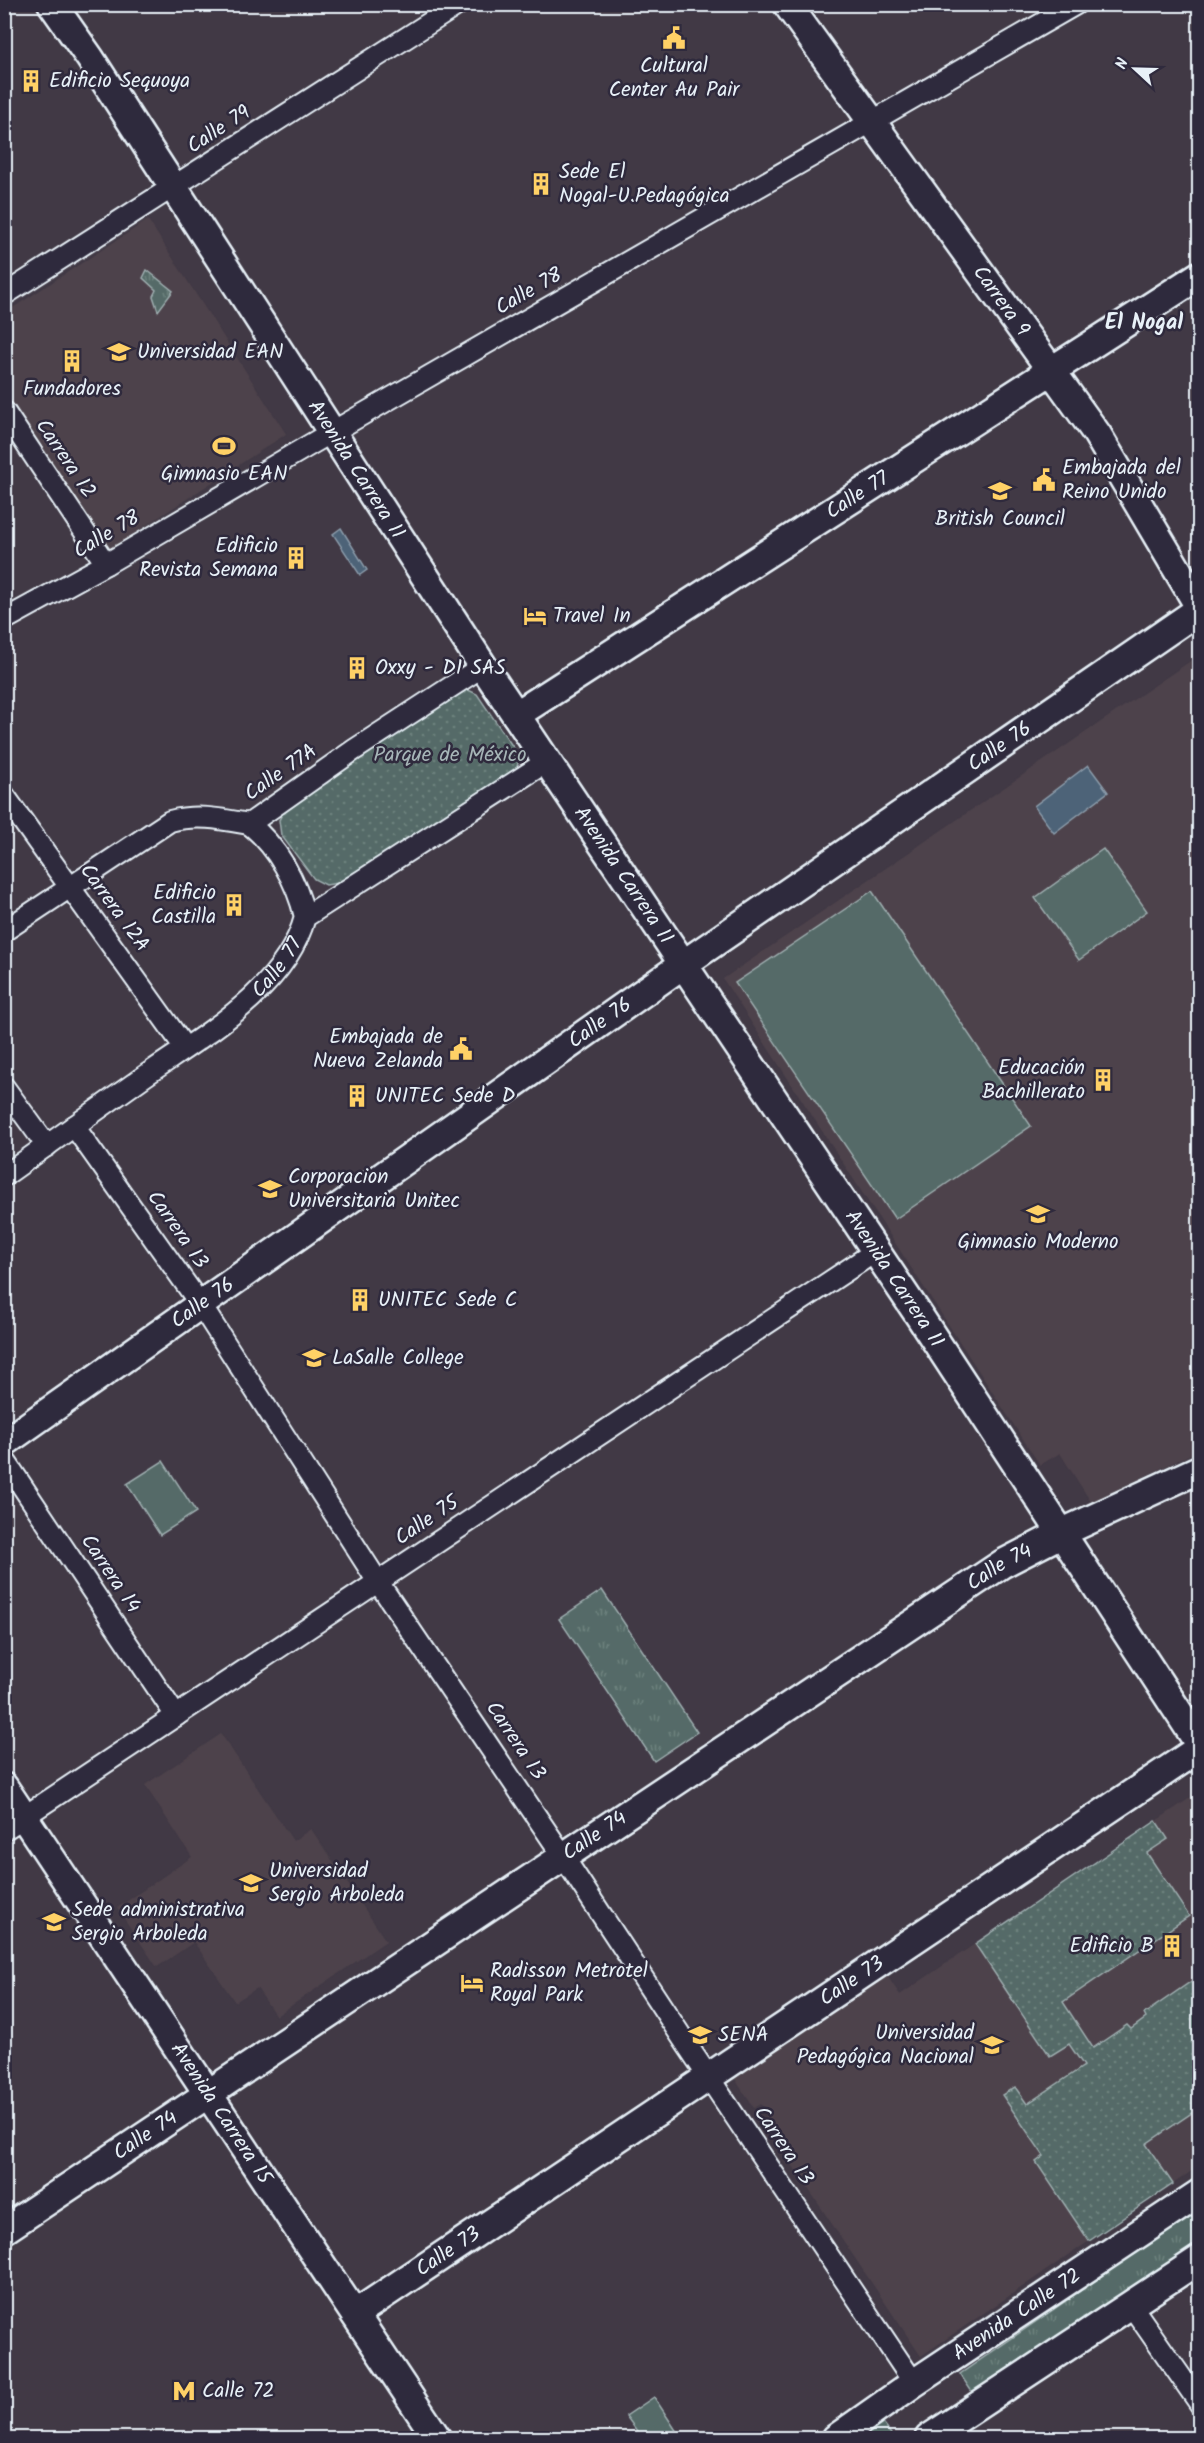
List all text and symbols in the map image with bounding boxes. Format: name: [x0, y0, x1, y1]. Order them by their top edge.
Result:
public building icon: Cultural Center Au Pair: [661, 25, 687, 51]
north arrow: [1105, 39, 1165, 99]
place label: Cultural Center Au Pair: [609, 50, 740, 107]
text: N: [1109, 55, 1136, 73]
place label: Edificio Sequoya: [49, 65, 190, 98]
building icon: Edificio Sequoya: [18, 68, 44, 94]
street label: Calle 79: [180, 97, 258, 163]
place label: Sede El Nogal-U.Pedagógica: [559, 156, 730, 213]
building icon: Sede El Nogal-U.Pedagógica: [528, 171, 554, 197]
street label: Carrera 9: [964, 258, 1038, 344]
street label: Calle 78: [489, 259, 569, 325]
district label: El Nogal: [1105, 306, 1183, 341]
place label: Universidad EAN: [137, 336, 283, 369]
school or university icon: Universidad EAN: [106, 339, 132, 365]
building icon: Fundadores: [59, 348, 85, 374]
place label: Fundadores: [23, 373, 121, 406]
street label: Avenida Carrera 11: [299, 393, 413, 546]
street label: Carrera 12: [26, 413, 104, 505]
sports icon: Gimnasio EAN: [211, 433, 237, 459]
place label: Embajada del Reino Unido: [1062, 452, 1181, 509]
place label: Gimnasio EAN: [161, 458, 287, 491]
street label: Calle 77: [819, 462, 897, 528]
public building icon: Embajada del Reino Unido: [1031, 467, 1057, 493]
school or university icon: British Council: [987, 478, 1013, 504]
street label: Calle 78: [67, 502, 147, 568]
place label: British Council: [935, 503, 1065, 536]
place label: Edificio Revista Semana: [139, 530, 278, 587]
building icon: Edificio Revista Semana: [283, 545, 309, 571]
place label: Travel In: [553, 600, 631, 633]
hotel icon: Travel In: [522, 603, 548, 629]
place label: Oxxy - D1 SAS: [375, 652, 506, 685]
building icon: Oxxy - D1 SAS: [344, 655, 370, 681]
street label: Calle 76: [961, 713, 1039, 781]
street label: Calle 77A: [238, 736, 324, 810]
park label: Parque de México: [373, 739, 527, 772]
street label: Avenida Carrera 11: [565, 799, 682, 951]
street label: Carrera 12A: [71, 857, 157, 959]
place label: Edificio Castilla: [151, 877, 216, 934]
building icon: Edificio Castilla: [221, 892, 247, 918]
street label: Calle 77: [243, 930, 312, 1006]
street label: Calle 76: [561, 989, 639, 1057]
place label: Embajada de Nueva Zelanda: [313, 1021, 444, 1078]
public building icon: Embajada de Nueva Zelanda: [448, 1036, 474, 1062]
place label: Educación Bachillerato: [982, 1052, 1085, 1109]
building icon: Educación Bachillerato: [1090, 1067, 1116, 1093]
place label: UNITEC Sede D: [375, 1080, 515, 1113]
building icon: UNITEC Sede D: [344, 1083, 370, 1109]
place label: Corporacion Universitaria Unitec: [288, 1161, 460, 1218]
school or university icon: Corporacion Universitaria Unitec: [257, 1176, 283, 1202]
street label: Carrera 13: [138, 1184, 216, 1276]
school or university icon: Gimnasio Moderno: [1025, 1201, 1051, 1227]
street label: Avenida Carrera 11: [836, 1203, 952, 1355]
place label: Gimnasio Moderno: [957, 1226, 1119, 1259]
street label: Calle 76: [164, 1269, 242, 1337]
place label: UNITEC Sede C: [378, 1284, 517, 1317]
building icon: UNITEC Sede C: [347, 1287, 373, 1313]
place label: LaSalle College: [332, 1342, 464, 1375]
school or university icon: LaSalle College: [301, 1345, 327, 1371]
street label: Calle 75: [388, 1486, 467, 1555]
street label: Carrera 14: [71, 1528, 149, 1620]
street label: Calle 74: [960, 1535, 1038, 1600]
street label: Carrera 13: [476, 1695, 554, 1787]
street label: Calle 74: [556, 1802, 634, 1870]
place label: Universidad Sergio Arboleda: [269, 1855, 405, 1912]
school or university icon: Universidad Sergio Arboleda: [238, 1870, 264, 1896]
place label: Sede administrativa Sergio Arboleda: [72, 1894, 245, 1951]
school or university icon: Sede administrativa Sergio Arboleda: [41, 1909, 67, 1935]
place label: Edificio B: [1069, 1930, 1154, 1963]
building icon: Edificio B: [1159, 1933, 1185, 1959]
street label: Calle 73: [813, 1947, 891, 2015]
place label: Radisson Metrotel Royal Park: [490, 1955, 648, 2012]
hotel icon: Radisson Metrotel Royal Park: [459, 1970, 485, 1996]
place label: Universidad Pedagógica Nacional: [797, 2017, 975, 2074]
place label: SENA: [718, 2019, 768, 2052]
school or university icon: SENA: [687, 2022, 713, 2048]
school or university icon: Universidad Pedagógica Nacional: [979, 2032, 1005, 2058]
street label: Avenida Carrera 15: [162, 2036, 281, 2193]
street label: Carrera 13: [744, 2100, 822, 2192]
street label: Calle 74: [106, 2102, 184, 2169]
street label: Calle 73: [409, 2218, 487, 2286]
street label: Avenida Calle 72: [946, 2260, 1088, 2369]
place label: Calle 72: [202, 2375, 274, 2408]
metro station icon: Calle 72: [171, 2378, 197, 2404]

